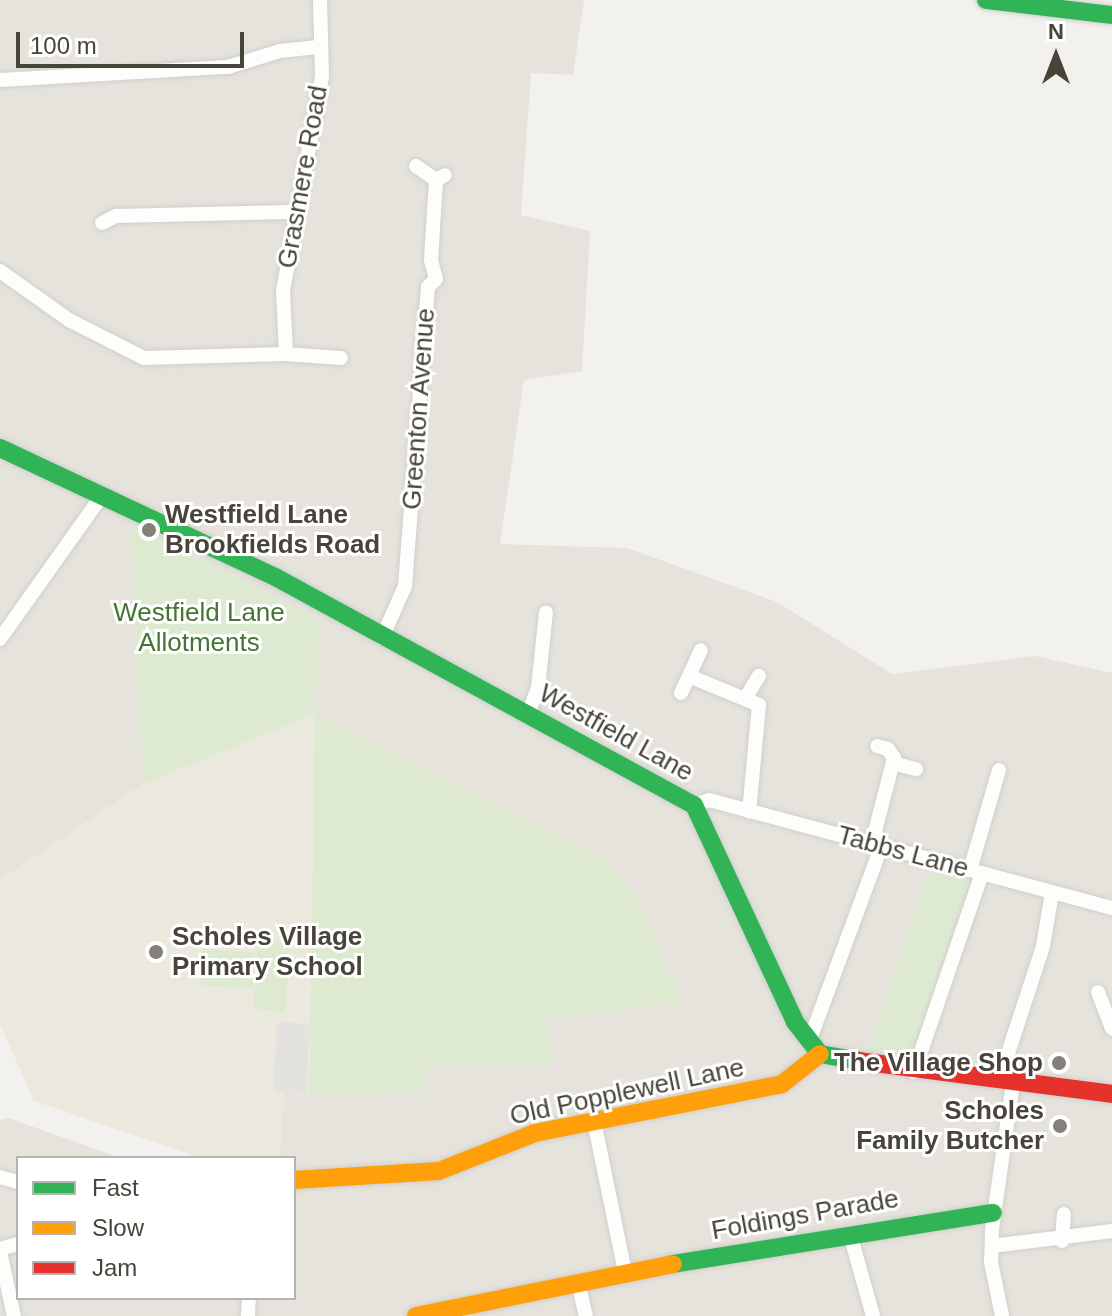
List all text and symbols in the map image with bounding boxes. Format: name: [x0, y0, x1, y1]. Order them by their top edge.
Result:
scale bar: [20, 16, 248, 66]
north arrow: [1016, 16, 1096, 96]
text: N: [1048, 19, 1064, 44]
text: 100 m: [30, 32, 97, 59]
street label: Grasmere Road: [272, 83, 334, 271]
street label: Greenton Avenue: [396, 306, 442, 512]
place label: Westfield Lane Brookfields Road: [165, 499, 380, 560]
marker: Westfield Lane Brookfields Road: [140, 521, 158, 539]
park label: Westfield Lane Allotments: [113, 597, 285, 658]
street label: Westfield Lane: [533, 678, 699, 788]
street label: Tabbs Lane: [834, 820, 972, 884]
place label: Scholes Village Primary School: [172, 921, 363, 982]
marker: Scholes Village Primary School: [147, 943, 165, 961]
place label: The Village Shop: [834, 1047, 1043, 1079]
street label: Old Popplewell Lane: [507, 1052, 747, 1132]
marker: The Village Shop: [1050, 1054, 1068, 1072]
place label: Scholes Family Butcher: [856, 1095, 1044, 1156]
marker: Scholes Family Butcher: [1051, 1117, 1069, 1135]
legend: [16, 1156, 296, 1300]
text: Fast: [92, 1174, 139, 1201]
street label: Foldings Parade: [709, 1183, 901, 1247]
text: Slow: [92, 1214, 144, 1241]
text: Jam: [92, 1254, 137, 1281]

